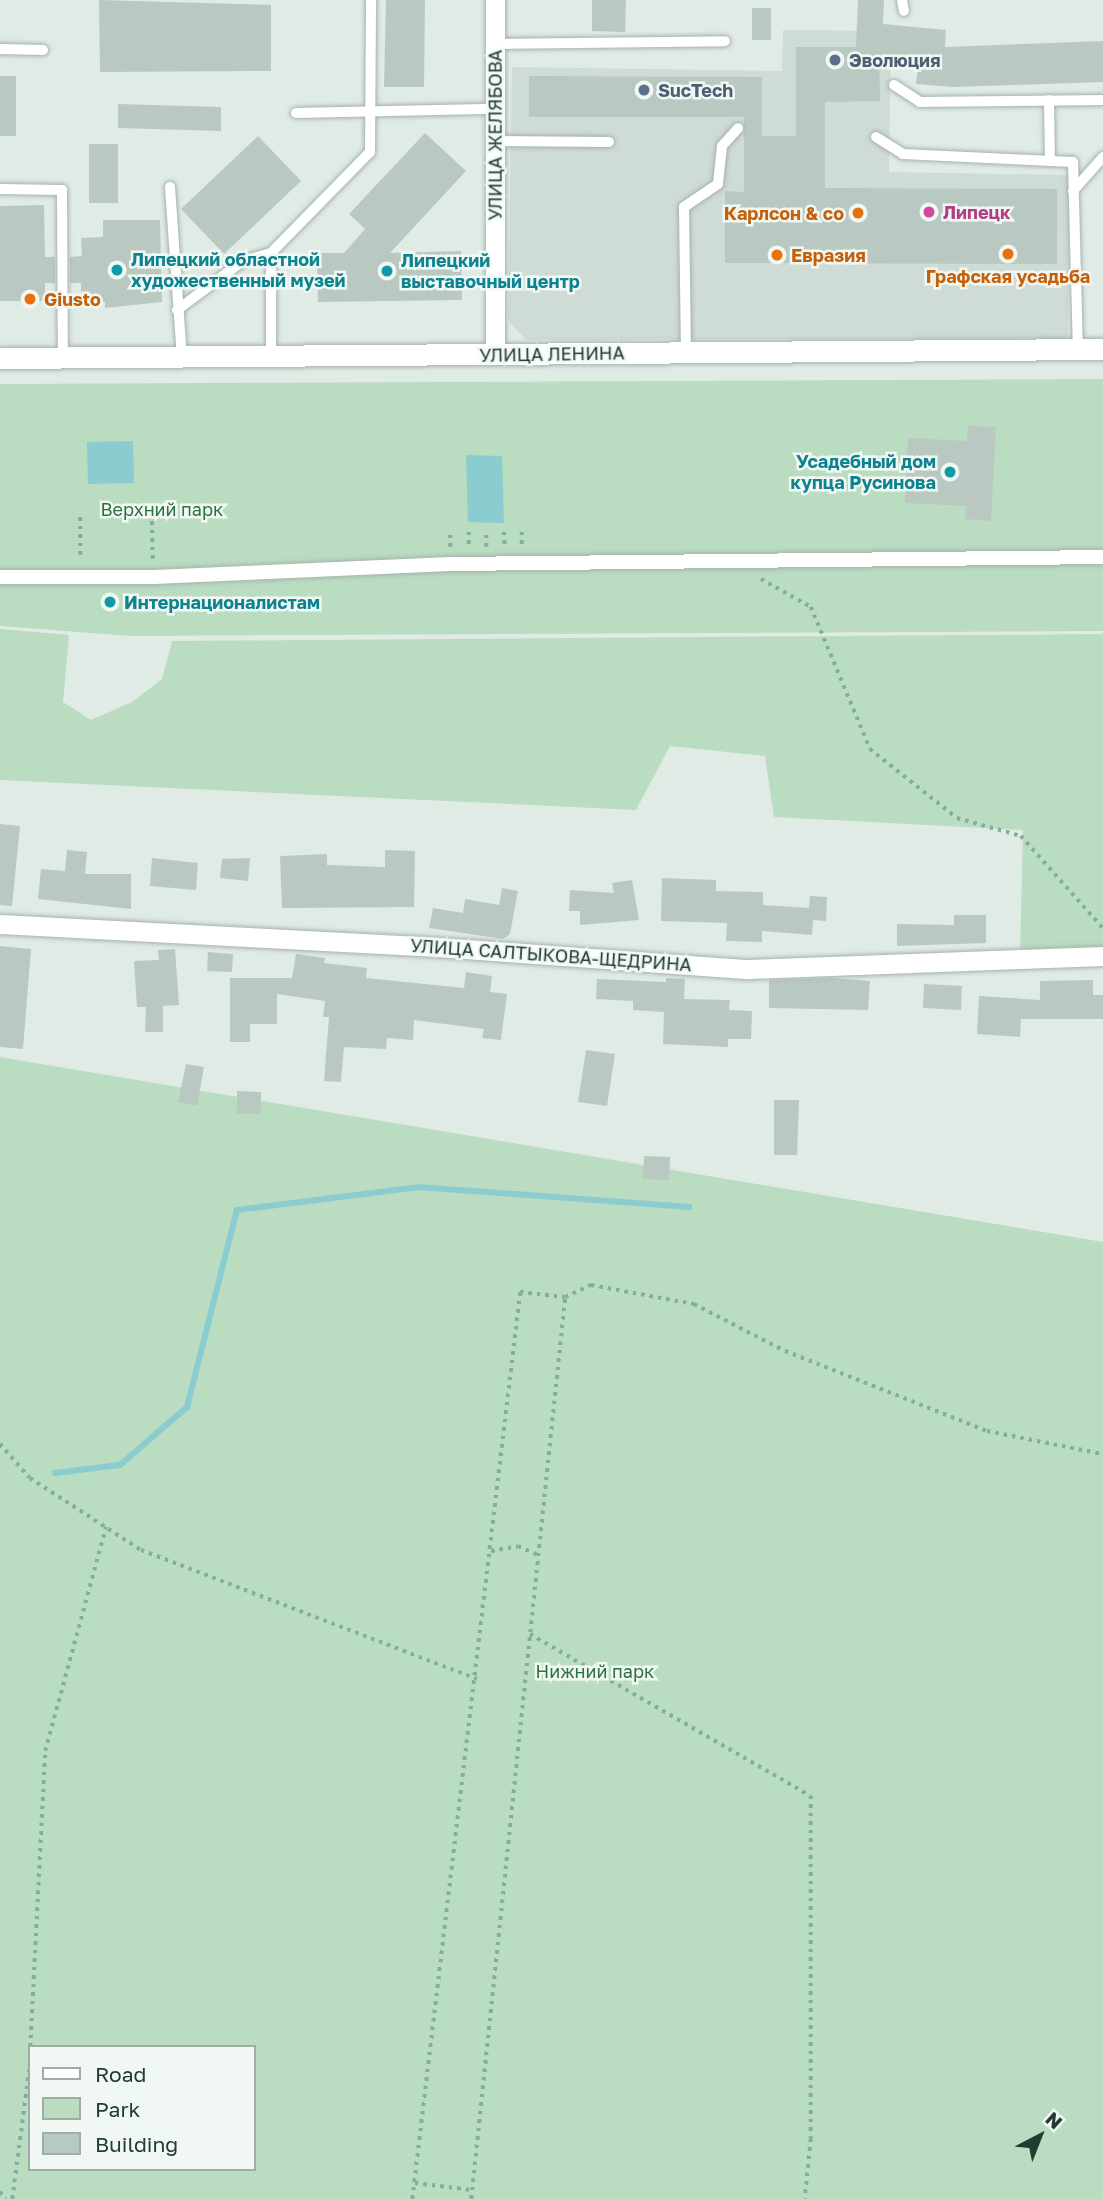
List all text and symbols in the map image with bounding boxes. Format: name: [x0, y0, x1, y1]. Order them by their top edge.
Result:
place label: Эволюция: [849, 49, 941, 71]
street label: УЛИЦА ЖЕЛЯБОВА: [484, 50, 506, 220]
marker: Эволюция: [827, 52, 843, 68]
place label: SucTech: [658, 79, 733, 101]
marker: SucTech: [636, 82, 652, 98]
place label: Липецк: [943, 201, 1010, 223]
place label: Карлсон & co: [724, 202, 844, 224]
marker: Липецк: [921, 204, 937, 220]
marker: Карлсон & co: [850, 205, 866, 221]
place label: Евразия: [791, 244, 866, 266]
marker: Графская усадьба: [1000, 246, 1016, 262]
marker: Евразия: [769, 247, 785, 263]
place label: Липецкий областной художественный музей: [131, 249, 345, 292]
place label: Липецкий выставочный центр: [401, 250, 580, 292]
marker: Липецкий областной художественный музей: [109, 262, 125, 278]
marker: Липецкий выставочный центр: [379, 263, 395, 279]
place label: Графская усадьба: [926, 265, 1090, 287]
place label: Giusto: [44, 288, 101, 310]
marker: Giusto: [22, 291, 38, 307]
street label: УЛИЦА ЛЕНИНА: [479, 342, 625, 366]
place label: Усадебный дом купца Русинова: [791, 451, 936, 494]
marker: Усадебный дом купца Русинова: [942, 464, 958, 480]
park label: Верхний парк: [101, 498, 223, 520]
place label: Интернационалистам: [124, 591, 320, 613]
marker: Интернационалистам: [102, 594, 118, 610]
street label: УЛИЦА САЛТЫКОВА-ЩЕДРИНА: [410, 934, 692, 976]
park label: Нижний парк: [536, 1660, 654, 1682]
legend: [28, 2045, 256, 2171]
text: Road: [95, 2061, 146, 2087]
text: Park: [95, 2096, 140, 2122]
north arrow: [1005, 2101, 1075, 2171]
text: N: [1041, 2107, 1067, 2133]
text: Building: [95, 2131, 178, 2157]

